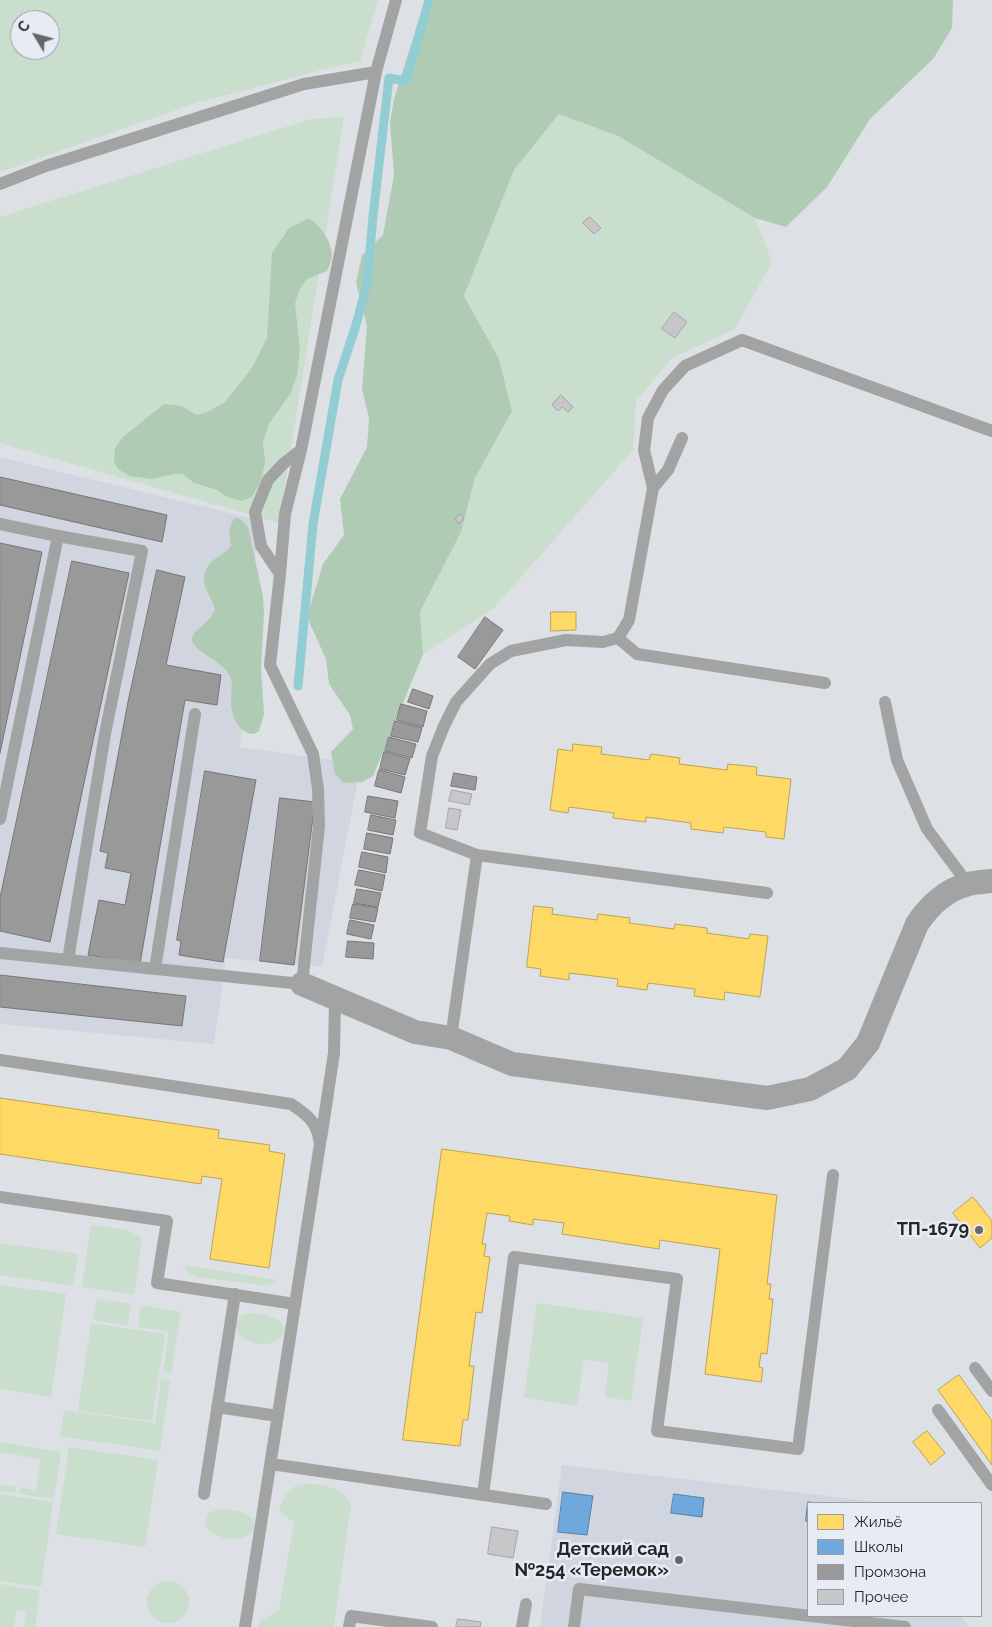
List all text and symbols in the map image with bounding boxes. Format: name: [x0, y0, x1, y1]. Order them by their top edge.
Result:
north arrow: [10, 10, 60, 60]
text: С: [15, 18, 33, 35]
place label: ТП-1679: [897, 1219, 969, 1241]
marker: ТП-1679: [973, 1224, 985, 1236]
legend: [807, 1502, 982, 1617]
text: Жильё: [854, 1513, 902, 1531]
text: Школы: [854, 1538, 903, 1556]
place label: Детский сад №254 «Теремок»: [514, 1539, 669, 1582]
marker: Детский сад №254 «Теремок»: [673, 1554, 685, 1566]
text: Промзона: [854, 1563, 926, 1581]
text: Прочее: [854, 1588, 908, 1606]

